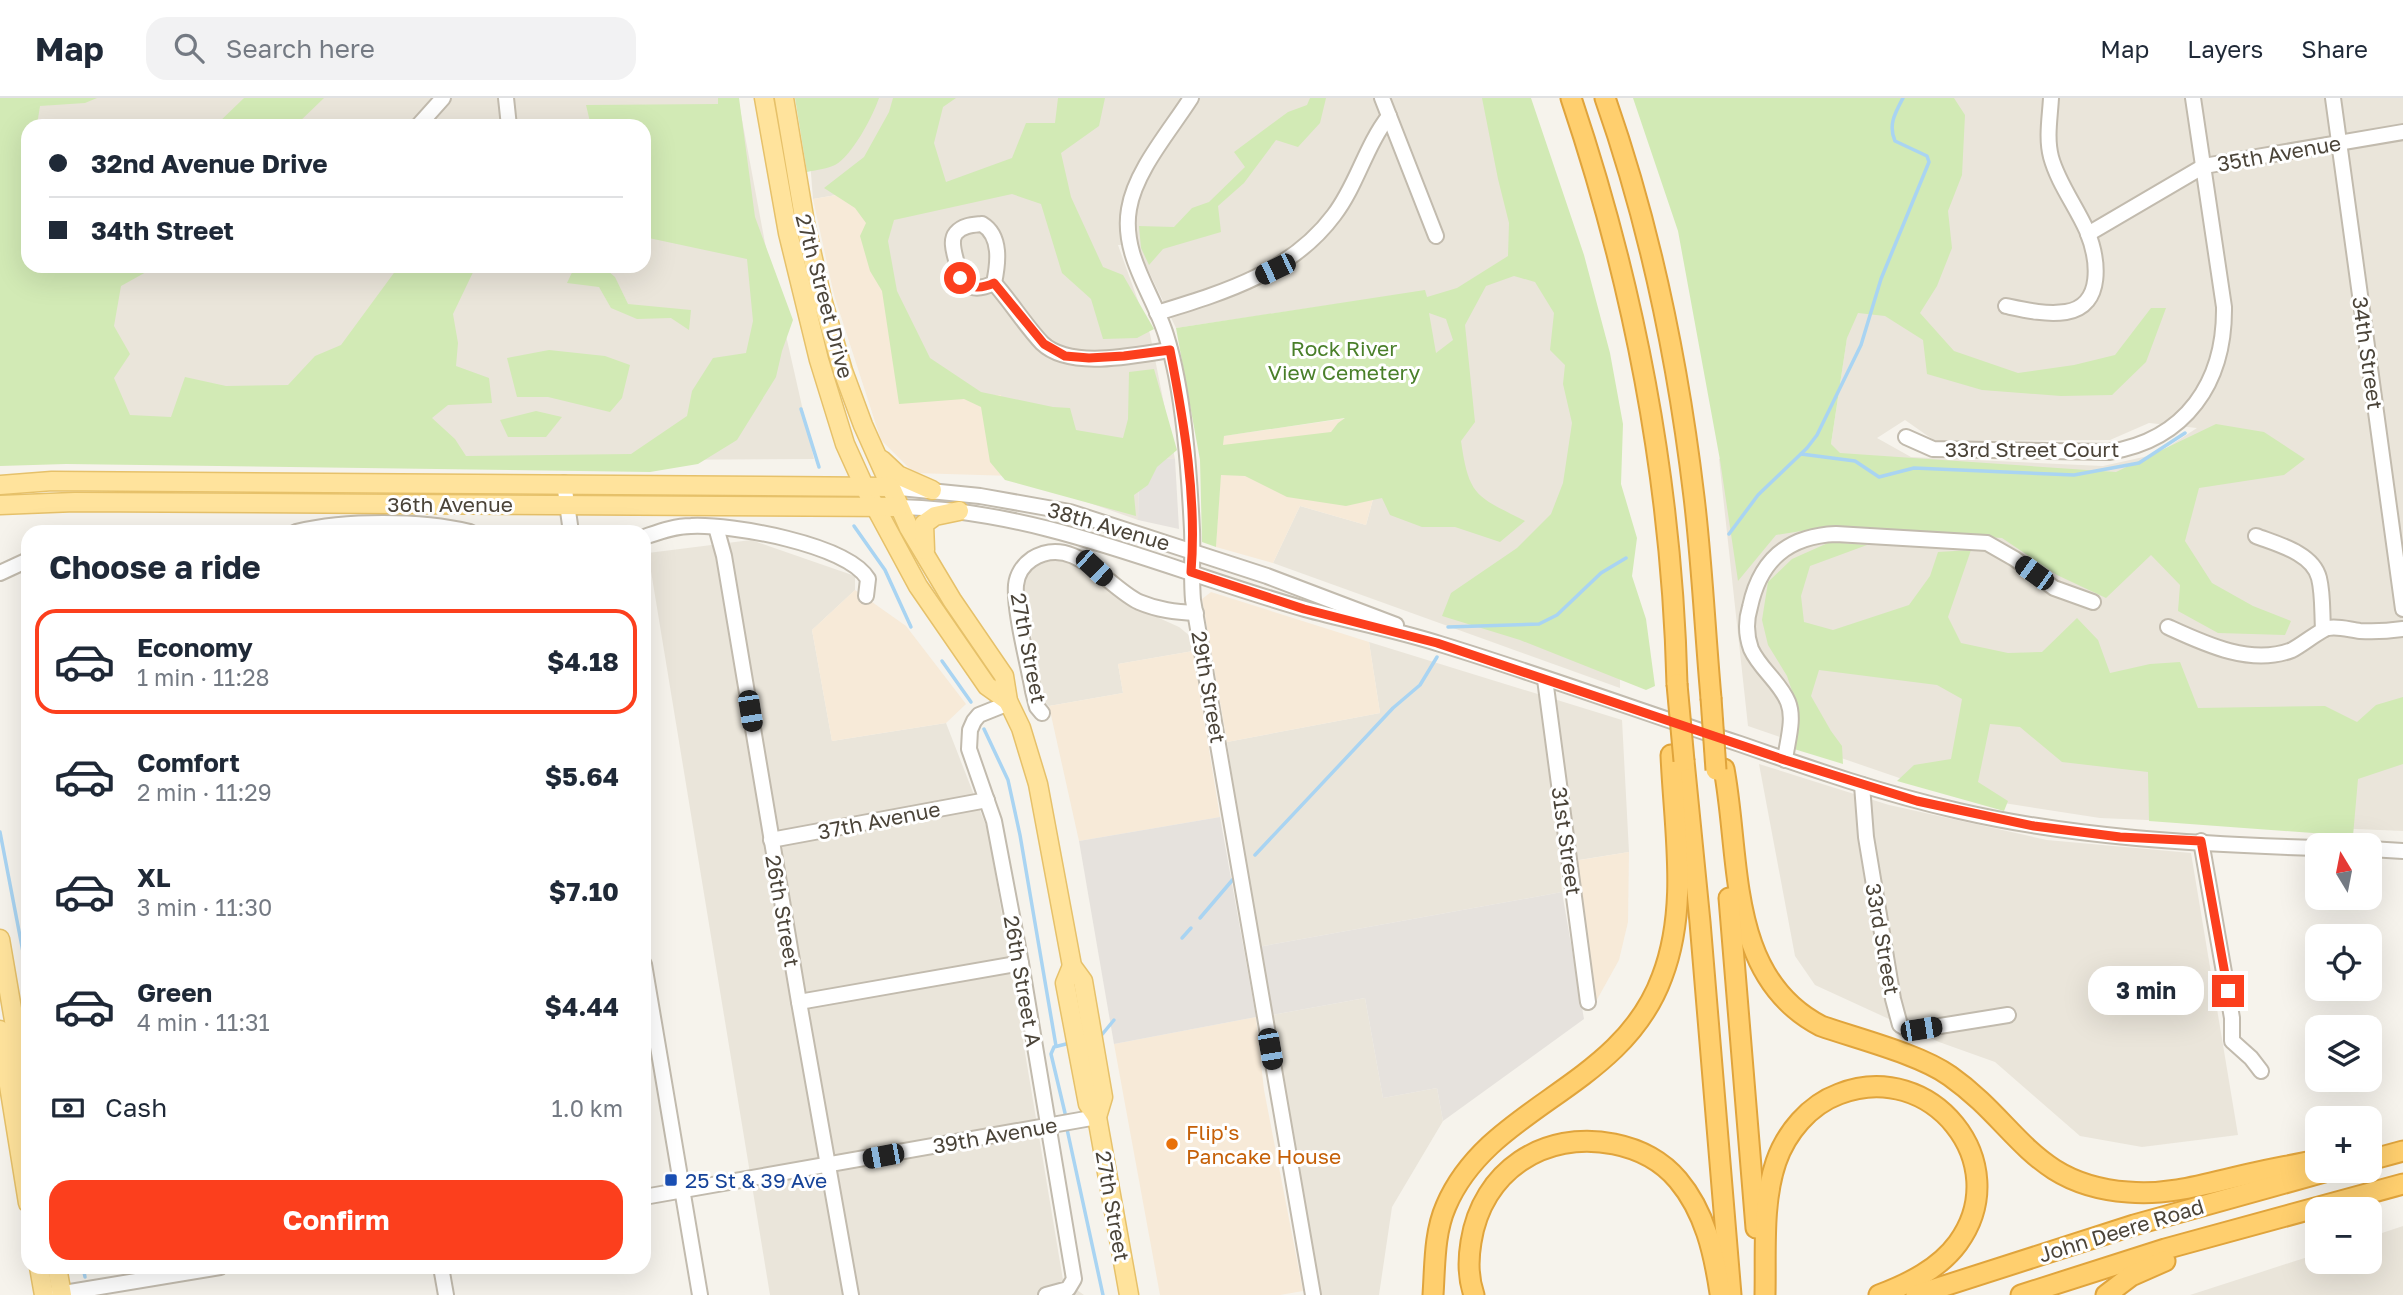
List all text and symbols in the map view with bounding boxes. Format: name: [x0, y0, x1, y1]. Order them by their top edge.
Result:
search box: [146, 17, 636, 80]
text: Map: [35, 29, 104, 68]
icon: search: [170, 29, 208, 67]
text: Search here: [226, 33, 375, 64]
text: Map: [2100, 34, 2149, 63]
text: Layers: [2187, 34, 2263, 63]
text: Share: [2301, 34, 2368, 63]
street label: 35th Avenue: [2215, 129, 2343, 177]
text: 32nd Avenue Drive: [91, 148, 328, 179]
street label: 27th Street Drive: [791, 211, 859, 381]
text: 34th Street: [91, 215, 234, 246]
car: [1252, 250, 1299, 288]
route start: [944, 262, 976, 294]
street label: 34th Street: [2347, 295, 2389, 411]
park label: Rock River View Cemetery: [1268, 335, 1420, 385]
street label: 33rd Street Court: [1945, 436, 2119, 462]
street label: 36th Avenue: [387, 491, 513, 517]
street label: 38th Avenue: [1045, 496, 1173, 556]
car: [1072, 546, 1117, 590]
text: Choose a ride: [49, 548, 261, 586]
car: [2011, 552, 2058, 594]
street label: 27th Street: [1006, 591, 1052, 705]
street label: 29th Street: [1186, 629, 1232, 745]
icon: car: [53, 630, 116, 693]
text: Economy: [137, 632, 253, 663]
text: $4.18: [547, 646, 619, 677]
text: 1 min · 11:28: [137, 663, 270, 691]
car: [737, 689, 764, 733]
icon: car: [53, 745, 116, 808]
text: Comfort: [137, 747, 240, 778]
text: $5.64: [545, 761, 619, 792]
text: 2 min · 11:29: [137, 778, 272, 806]
street label: 31st Street: [1547, 785, 1587, 897]
street label: 37th Avenue: [816, 795, 942, 845]
north arrow: [2305, 833, 2382, 910]
map controls: [2305, 833, 2382, 1274]
street label: 26th Street: [760, 853, 806, 969]
icon: car: [53, 860, 116, 923]
text: XL: [137, 862, 171, 893]
text: $7.10: [549, 876, 619, 907]
street label: 33rd Street: [1860, 881, 1906, 997]
text: 3 min · 11:30: [137, 893, 272, 921]
street label: 26th Street A: [999, 913, 1047, 1049]
button: locate: [2305, 924, 2382, 1001]
callout: 3 min: [2088, 966, 2204, 1015]
icon: car: [53, 975, 116, 1038]
route end: [2212, 975, 2244, 1007]
text: 3 min: [2116, 976, 2176, 1004]
text: Green: [137, 977, 212, 1008]
text: $4.44: [545, 991, 619, 1022]
text: 4 min · 11:31: [137, 1008, 270, 1036]
car: [1899, 1015, 1944, 1043]
button: layers: [2305, 1015, 2382, 1092]
car: [1257, 1026, 1284, 1072]
icon: cash: [49, 1089, 87, 1127]
text: Cash: [105, 1092, 167, 1123]
text: 1.0 km: [552, 1094, 623, 1122]
button: +: [2305, 1106, 2382, 1183]
street label: 39th Avenue: [931, 1111, 1059, 1159]
place label: Flip's Pancake House: [1186, 1119, 1341, 1169]
marker: Flip's Pancake House: [1164, 1136, 1180, 1152]
car: [861, 1142, 906, 1170]
street label: 27th Street: [1090, 1149, 1136, 1263]
place label: 25 St & 39 Ave: [685, 1167, 827, 1193]
marker: 25 St & 39 Ave: [663, 1172, 679, 1188]
button: Confirm: [49, 1180, 623, 1260]
street label: John Deere Road: [2035, 1193, 2207, 1267]
button: −: [2305, 1197, 2382, 1274]

